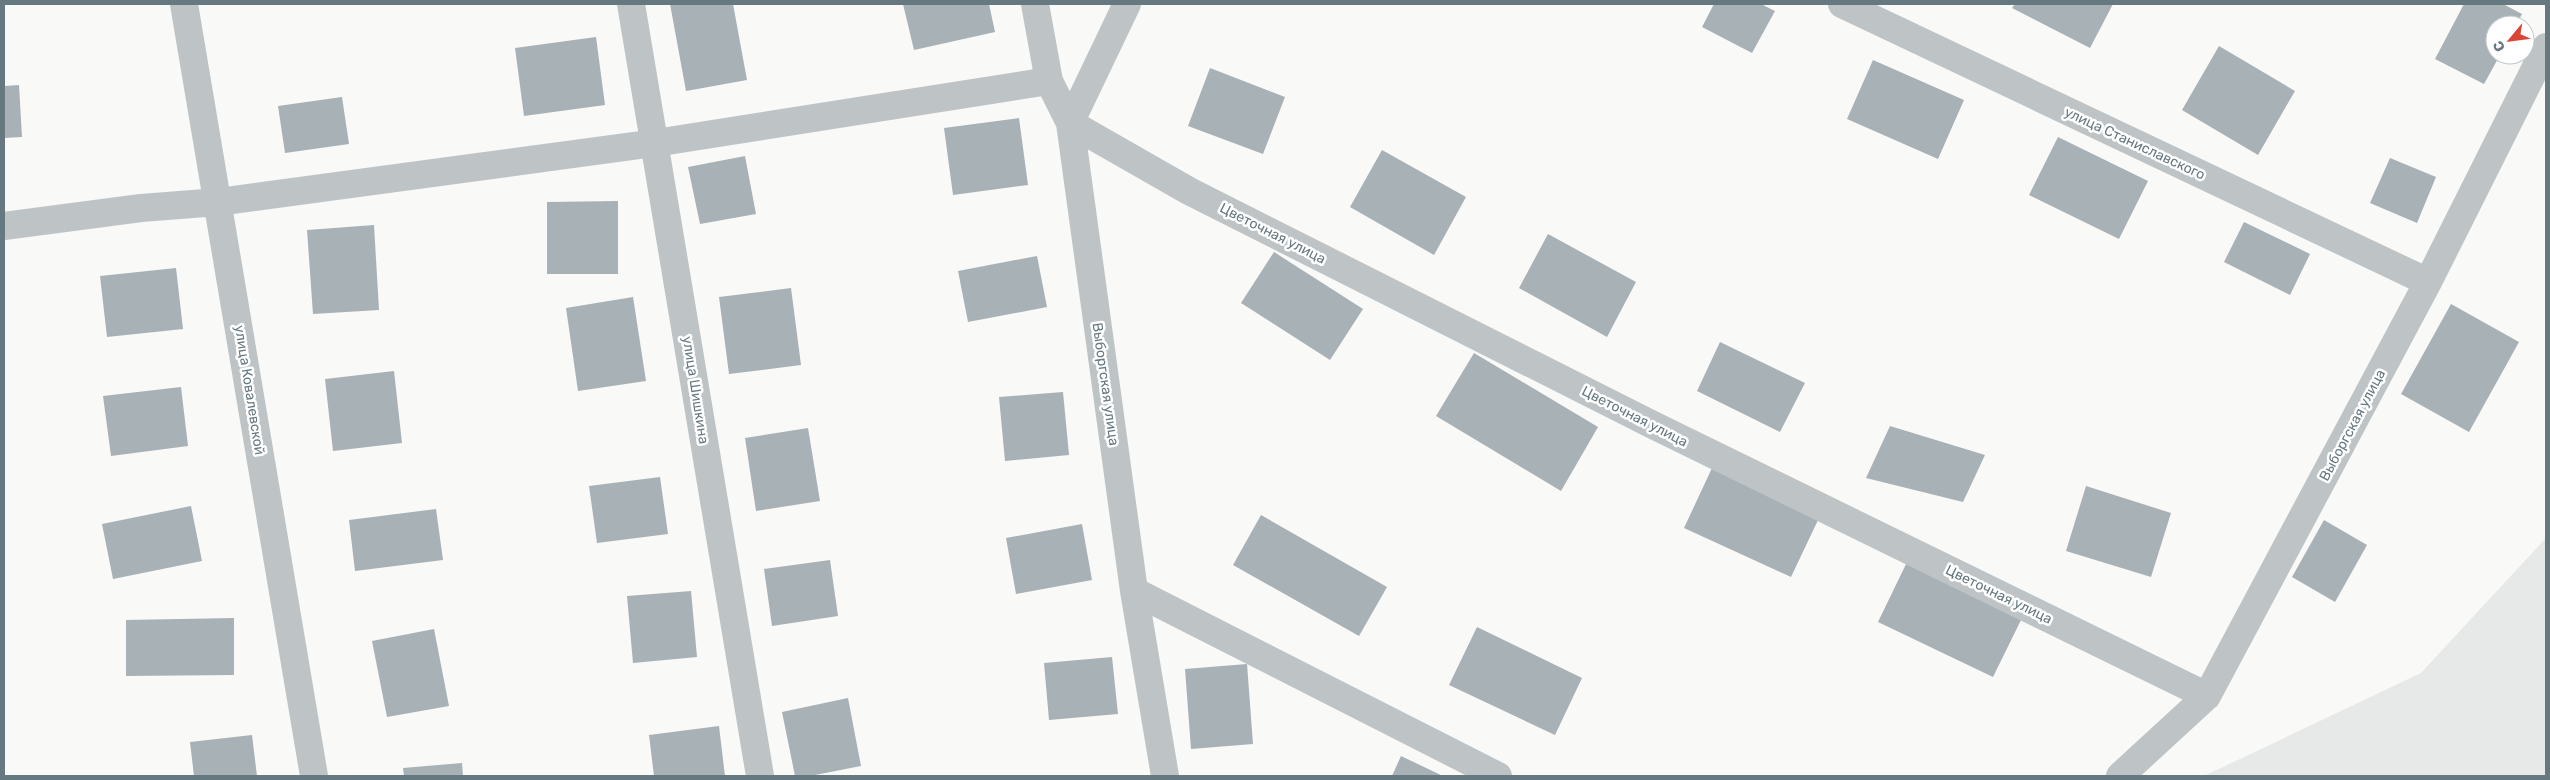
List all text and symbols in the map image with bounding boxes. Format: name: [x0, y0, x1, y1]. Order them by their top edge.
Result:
north arrow: [2485, 15, 2535, 65]
text: С: [2489, 37, 2509, 54]
street label: улица Станиславского: [2062, 103, 2208, 184]
street label: Цветочная улица: [1217, 199, 1329, 267]
street label: Выборгская улица: [1088, 322, 1123, 447]
street label: улица Ковалевской: [231, 324, 268, 456]
street label: улица Шишкина: [679, 335, 712, 445]
street label: Выборгская улица: [2316, 367, 2389, 484]
street label: Цветочная улица: [1579, 382, 1691, 450]
street label: Цветочная улица: [1943, 561, 2055, 628]

